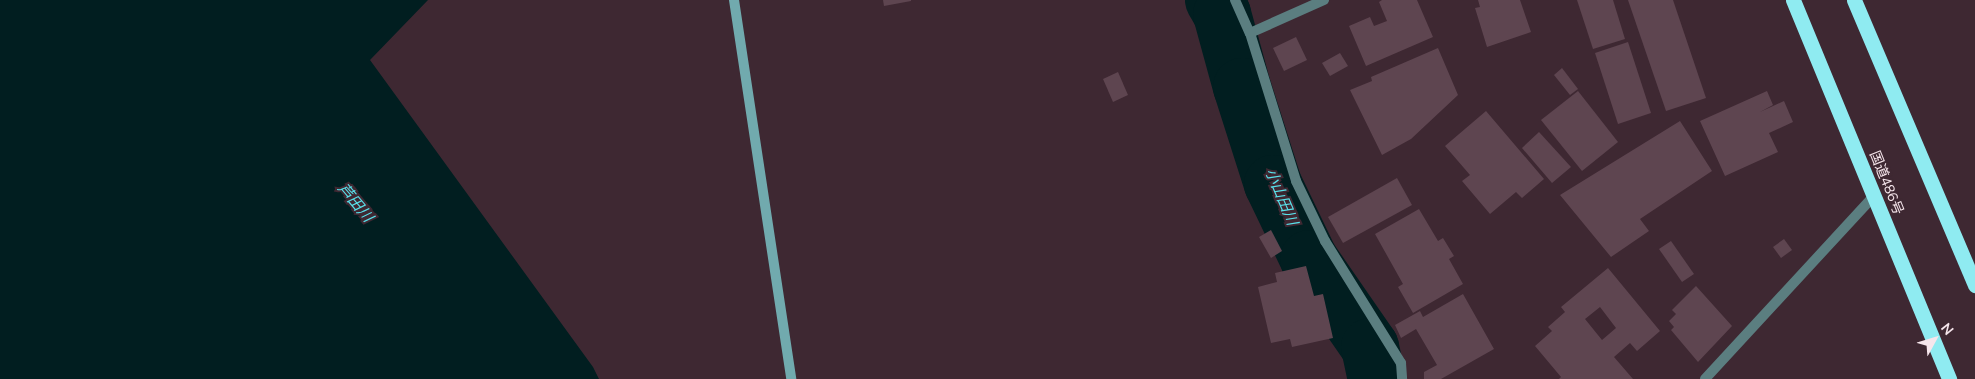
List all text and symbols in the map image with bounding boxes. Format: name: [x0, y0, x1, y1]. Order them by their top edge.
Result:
street label: 国道486号: [1866, 149, 1906, 217]
water label: 小山田川: [1261, 166, 1301, 228]
water label: 芦田川: [334, 180, 376, 226]
north arrow: [1910, 314, 1960, 364]
text: N: [1936, 319, 1958, 339]

